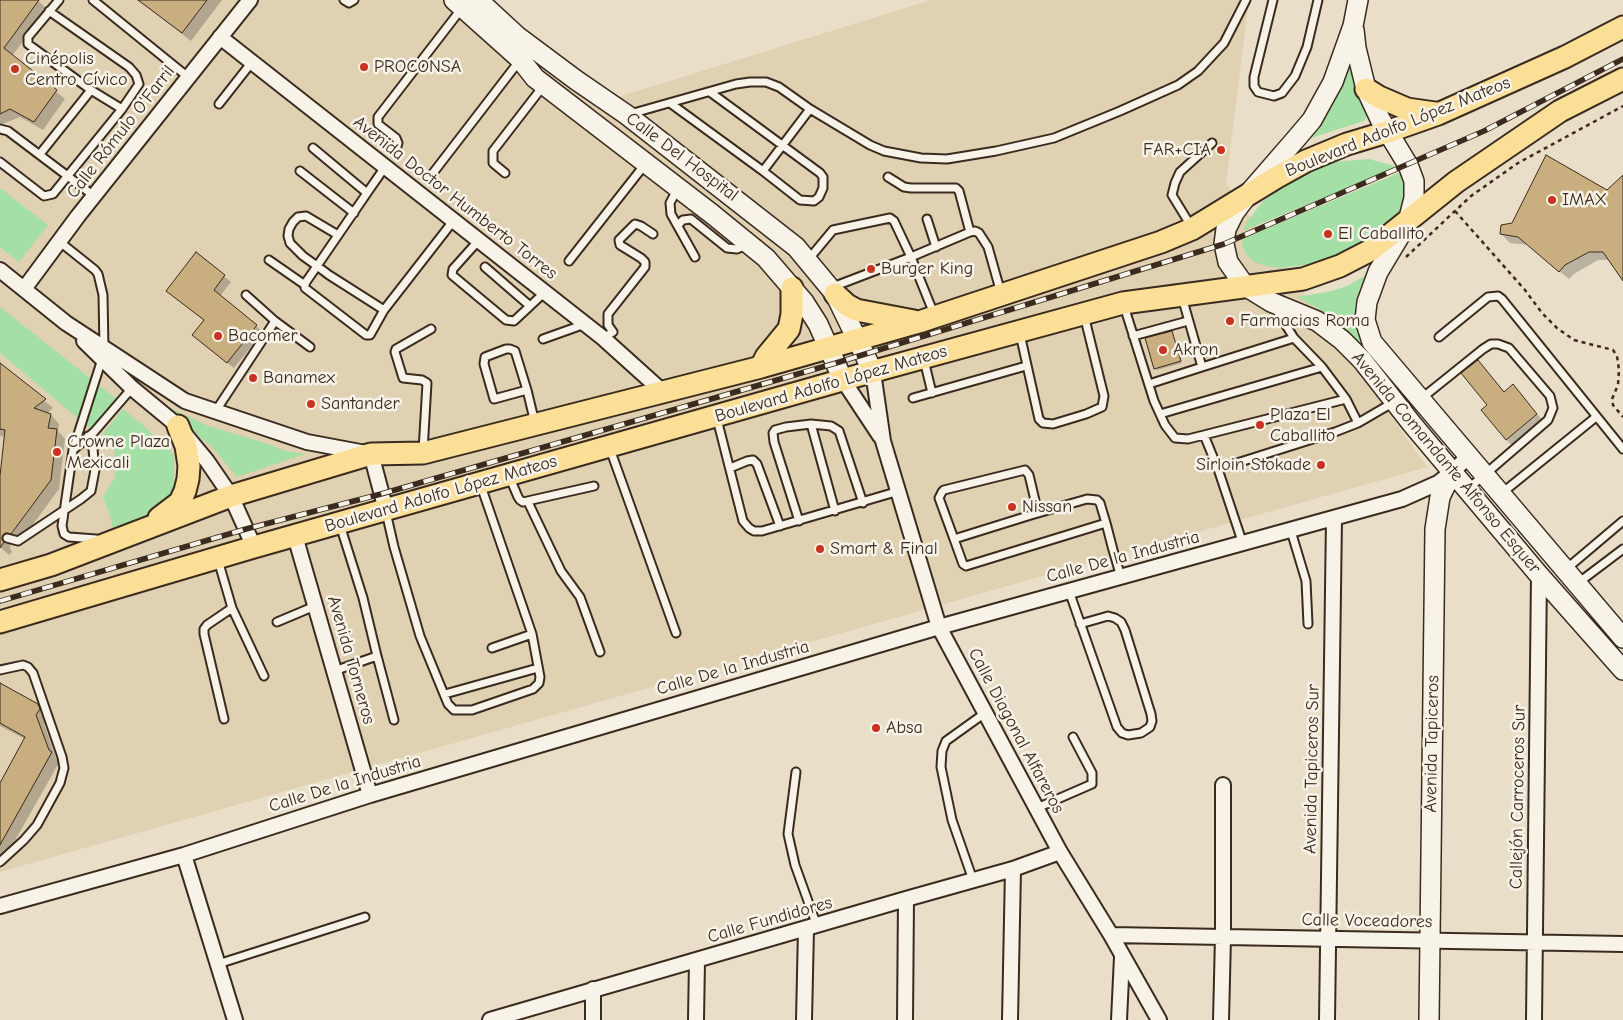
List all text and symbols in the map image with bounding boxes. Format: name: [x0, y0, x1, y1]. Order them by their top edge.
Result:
place label: Cinépolis Centro Cívico: [25, 48, 128, 90]
place label: PROCONSA: [374, 56, 461, 78]
street label: Calle Rómulo O'Farril: [62, 61, 180, 203]
marker: PROCONSA: [358, 61, 370, 73]
marker: Cinépolis Centro Cívico: [9, 63, 21, 75]
street label: Boulevard Adolfo López Mateos: [1282, 72, 1514, 182]
street label: Calle Del Hospital: [622, 108, 742, 206]
street label: Avenida Doctor Humberto Torres: [349, 112, 561, 284]
place label: FAR+CIA: [1143, 139, 1211, 161]
marker: FAR+CIA: [1215, 144, 1227, 156]
place label: IMAX: [1562, 189, 1607, 211]
marker: IMAX: [1546, 194, 1558, 206]
place label: El Caballito: [1338, 223, 1424, 245]
marker: El Caballito: [1322, 228, 1334, 240]
place label: Burger King: [881, 258, 973, 280]
marker: Burger King: [865, 263, 877, 275]
place label: Farmacias Roma: [1240, 310, 1370, 332]
marker: Farmacias Roma: [1224, 315, 1236, 327]
place label: Bacomer: [228, 325, 298, 347]
marker: Bacomer: [212, 330, 224, 342]
place label: Akron: [1173, 339, 1218, 361]
street label: Boulevard Adolfo López Mateos: [712, 340, 950, 428]
marker: Akron: [1157, 344, 1169, 356]
street label: Avenida Comandante Alfonso Esquer: [1347, 348, 1545, 578]
place label: Banamex: [263, 367, 335, 389]
marker: Banamex: [247, 372, 259, 384]
place label: Santander: [321, 393, 400, 415]
marker: Santander: [305, 398, 317, 410]
place label: Plaza El Caballito: [1270, 404, 1335, 446]
marker: Plaza El Caballito: [1254, 419, 1266, 431]
place label: Crowne Plaza Mexicali: [67, 431, 170, 474]
marker: Crowne Plaza Mexicali: [51, 446, 63, 458]
street label: Boulevard Adolfo López Mateos: [322, 450, 560, 538]
place label: Sirloin Stokade: [1196, 454, 1311, 476]
marker: Sirloin Stokade: [1315, 459, 1327, 471]
place label: Nissan: [1022, 496, 1072, 518]
marker: Nissan: [1006, 501, 1018, 513]
street label: Calle De la Industria: [1044, 526, 1202, 588]
place label: Smart & Final: [830, 538, 938, 560]
marker: Smart & Final: [814, 543, 826, 555]
street label: Avenida Torneros: [322, 593, 380, 727]
street label: Calle De la Industria: [654, 636, 812, 700]
street label: Calle Diagonal Alfareros: [963, 645, 1069, 817]
street label: Avenida Tapiceros: [1420, 675, 1444, 813]
street label: Avenida Tapiceros Sur: [1300, 684, 1324, 854]
street label: Callejón Carroceros Sur: [1506, 705, 1530, 889]
place label: Absa: [886, 717, 923, 739]
marker: Absa: [870, 722, 882, 734]
street label: Calle De la Industria: [266, 751, 424, 817]
street label: Calle Fundidores: [705, 892, 835, 948]
street label: Calle Voceadores: [1301, 909, 1433, 933]

